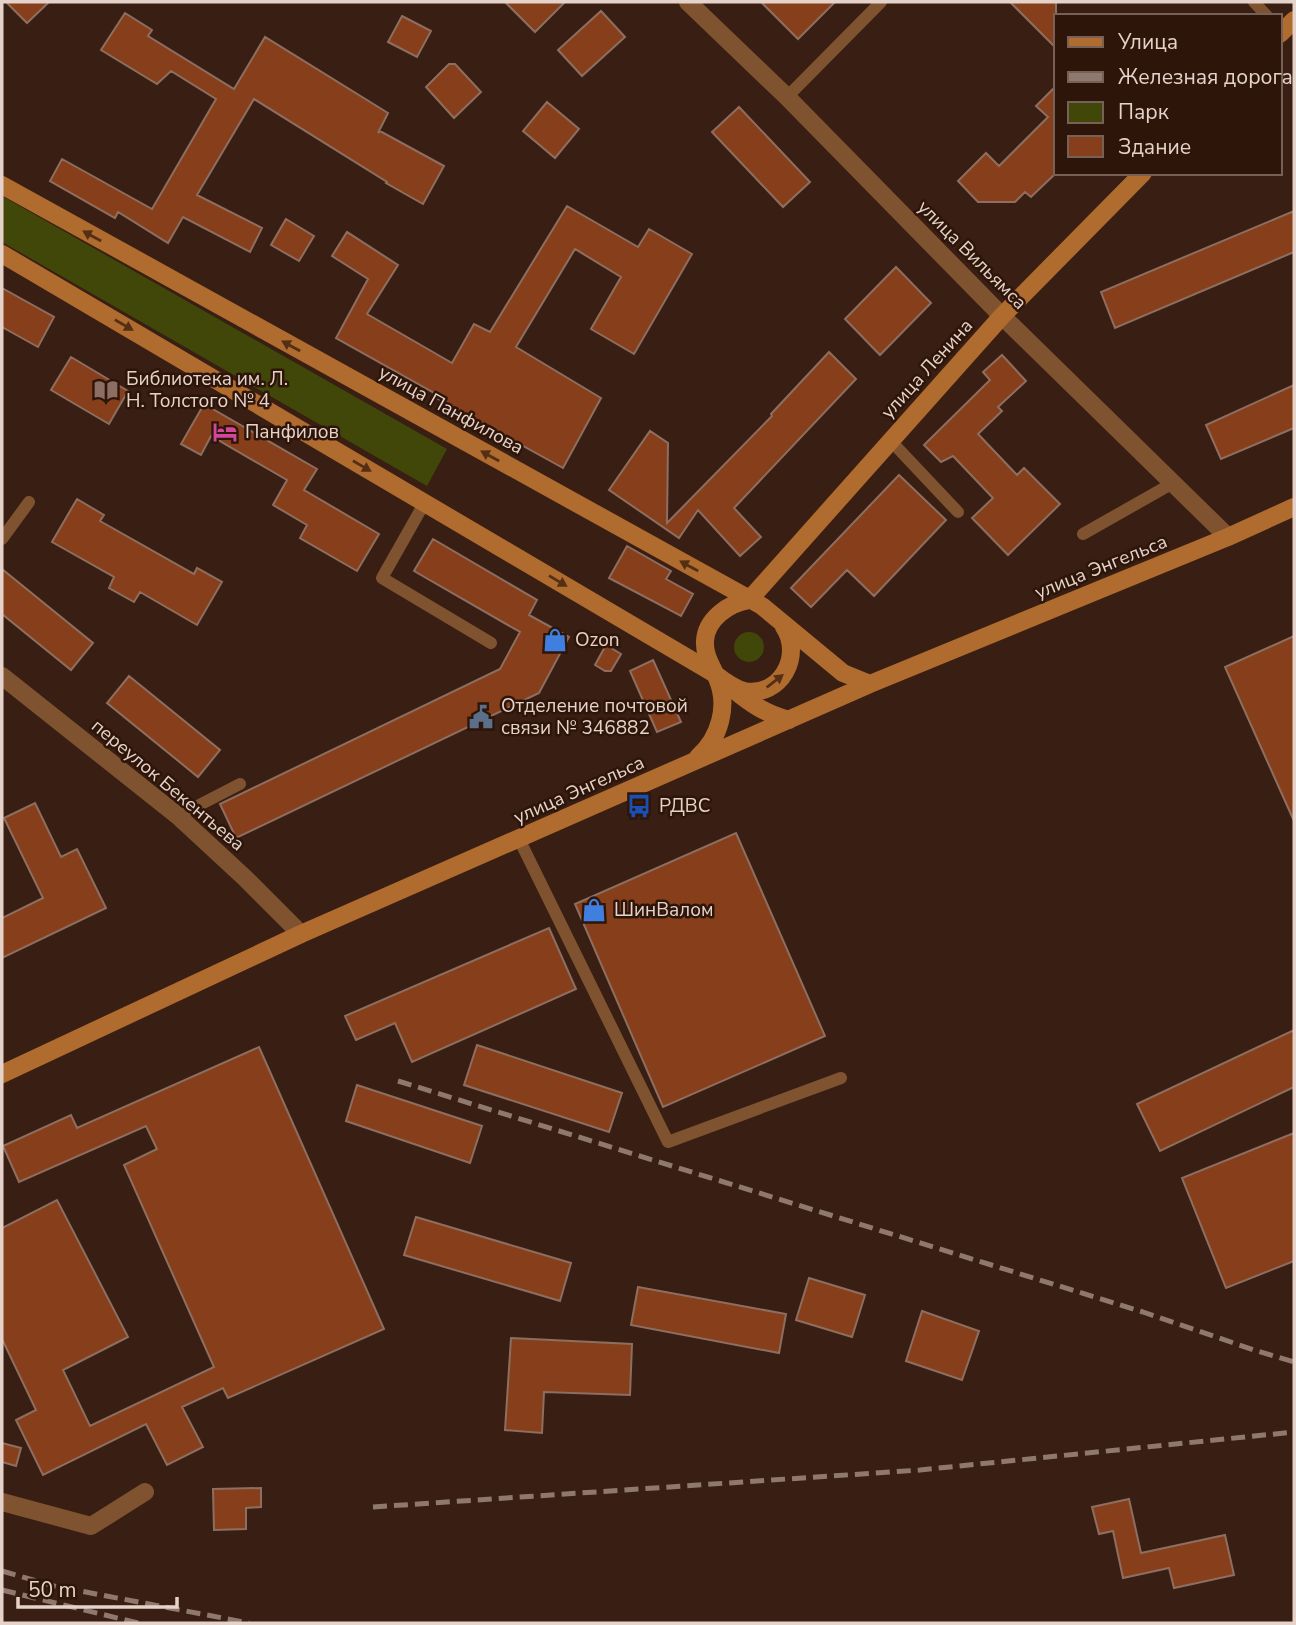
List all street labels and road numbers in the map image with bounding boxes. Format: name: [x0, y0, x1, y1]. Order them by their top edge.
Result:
street label: улица Вильямса: [912, 195, 1032, 315]
street label: улица Ленина: [875, 314, 979, 424]
street label: улица Панфилова: [374, 359, 528, 461]
street label: улица Энгельса: [1031, 529, 1171, 605]
street label: переулок Бекентьева: [86, 713, 250, 857]
street label: улица Энгельса: [509, 750, 649, 830]

